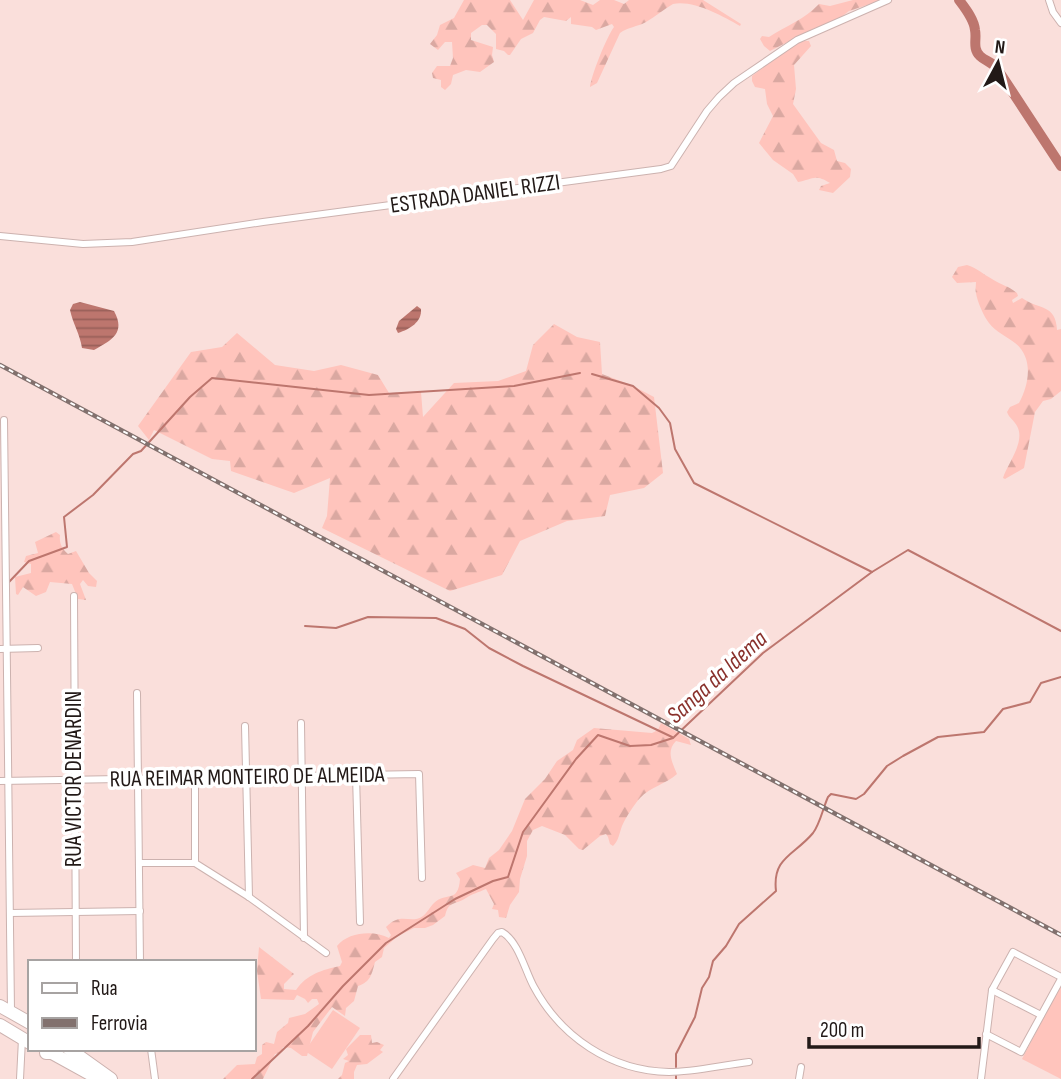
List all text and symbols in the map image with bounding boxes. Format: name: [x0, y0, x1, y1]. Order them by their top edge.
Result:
north arrow: [963, 28, 1033, 98]
text: N: [993, 36, 1006, 60]
street label: ESTRADA DANIEL RIZZI: [388, 168, 562, 220]
water label: Sanga da Idema: [661, 624, 773, 730]
street label: RUA VICTOR DENARDIN: [60, 691, 88, 867]
street label: RUA REIMAR MONTEIRO DE ALMEIDA: [109, 761, 385, 793]
legend: [28, 960, 256, 1051]
text: Rua: [91, 976, 118, 1001]
scale bar: [809, 1006, 979, 1050]
text: Ferrovia: [91, 1011, 148, 1036]
text: 200 m: [820, 1018, 864, 1043]

